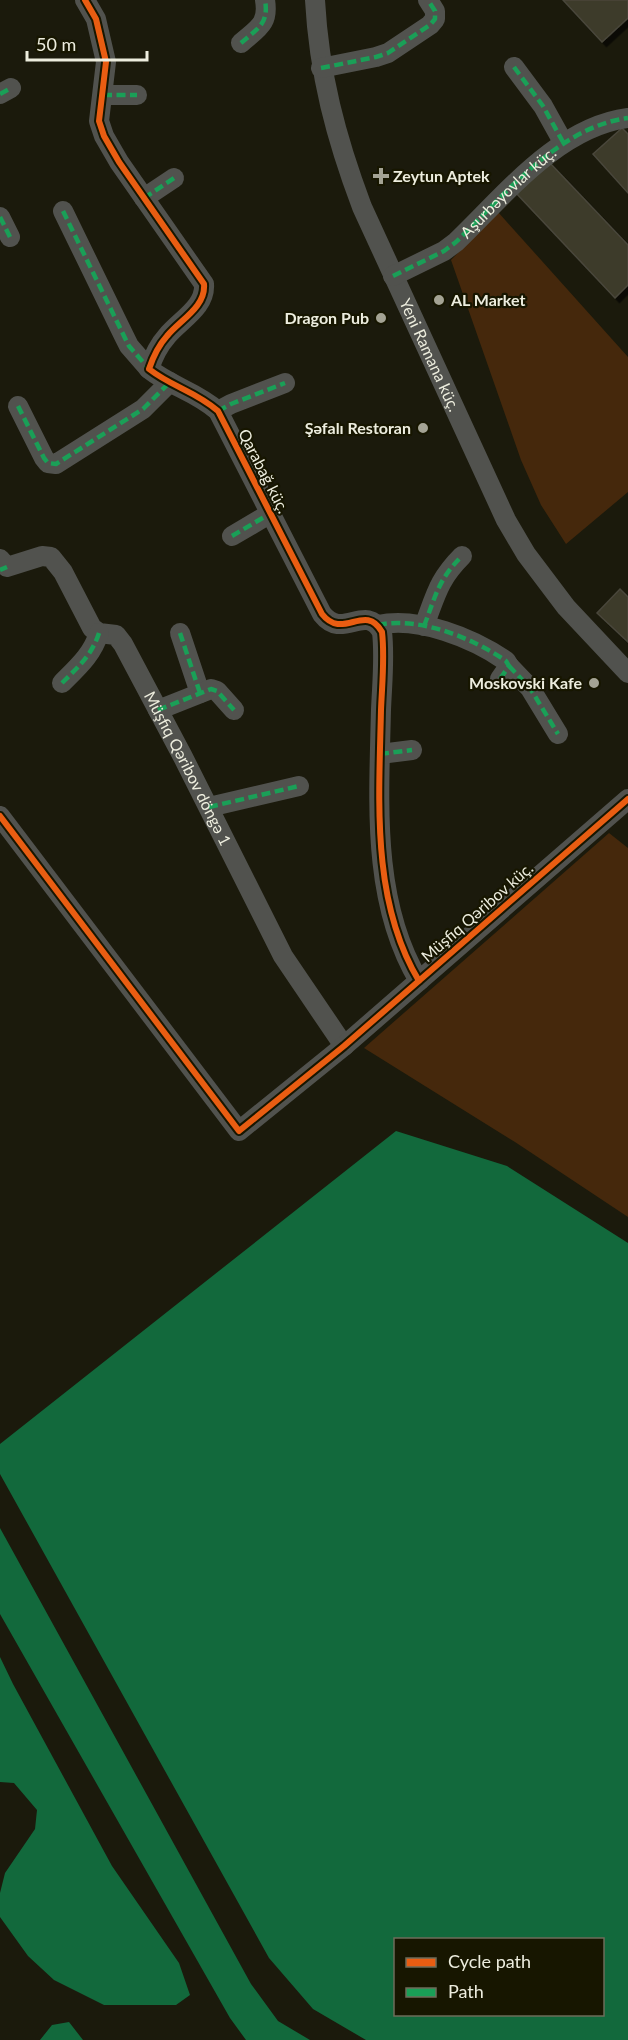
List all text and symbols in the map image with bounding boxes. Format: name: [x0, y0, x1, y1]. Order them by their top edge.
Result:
scale bar: [27, 24, 147, 62]
text: 50 m: [36, 33, 76, 55]
street label: Aşurbəyovlar küç.: [456, 142, 559, 242]
place label: Zeytun Aptek: [393, 166, 490, 185]
marker: Zeytun Aptek: [374, 169, 388, 183]
place label: AL Market: [450, 290, 525, 309]
marker: AL Market: [432, 293, 446, 307]
street label: Yeni Ramana küç.: [396, 295, 465, 414]
place label: Dragon Pub: [285, 308, 369, 327]
marker: Dragon Pub: [374, 311, 388, 325]
place label: Şəfalı Restoran: [305, 418, 411, 437]
marker: Şəfalı Restoran: [416, 421, 430, 435]
street label: Qarabağ küç.: [235, 425, 294, 516]
place label: Moskovski Kafe: [469, 673, 582, 692]
marker: Moskovski Kafe: [587, 676, 601, 690]
street label: Müşfiq Qəribov döngə 1: [141, 688, 236, 848]
street label: Müşfiq Qəribov küç.: [417, 858, 536, 965]
legend: [394, 1938, 604, 2016]
text: Cycle path: [448, 1950, 531, 1972]
text: Path: [448, 1980, 484, 2002]

